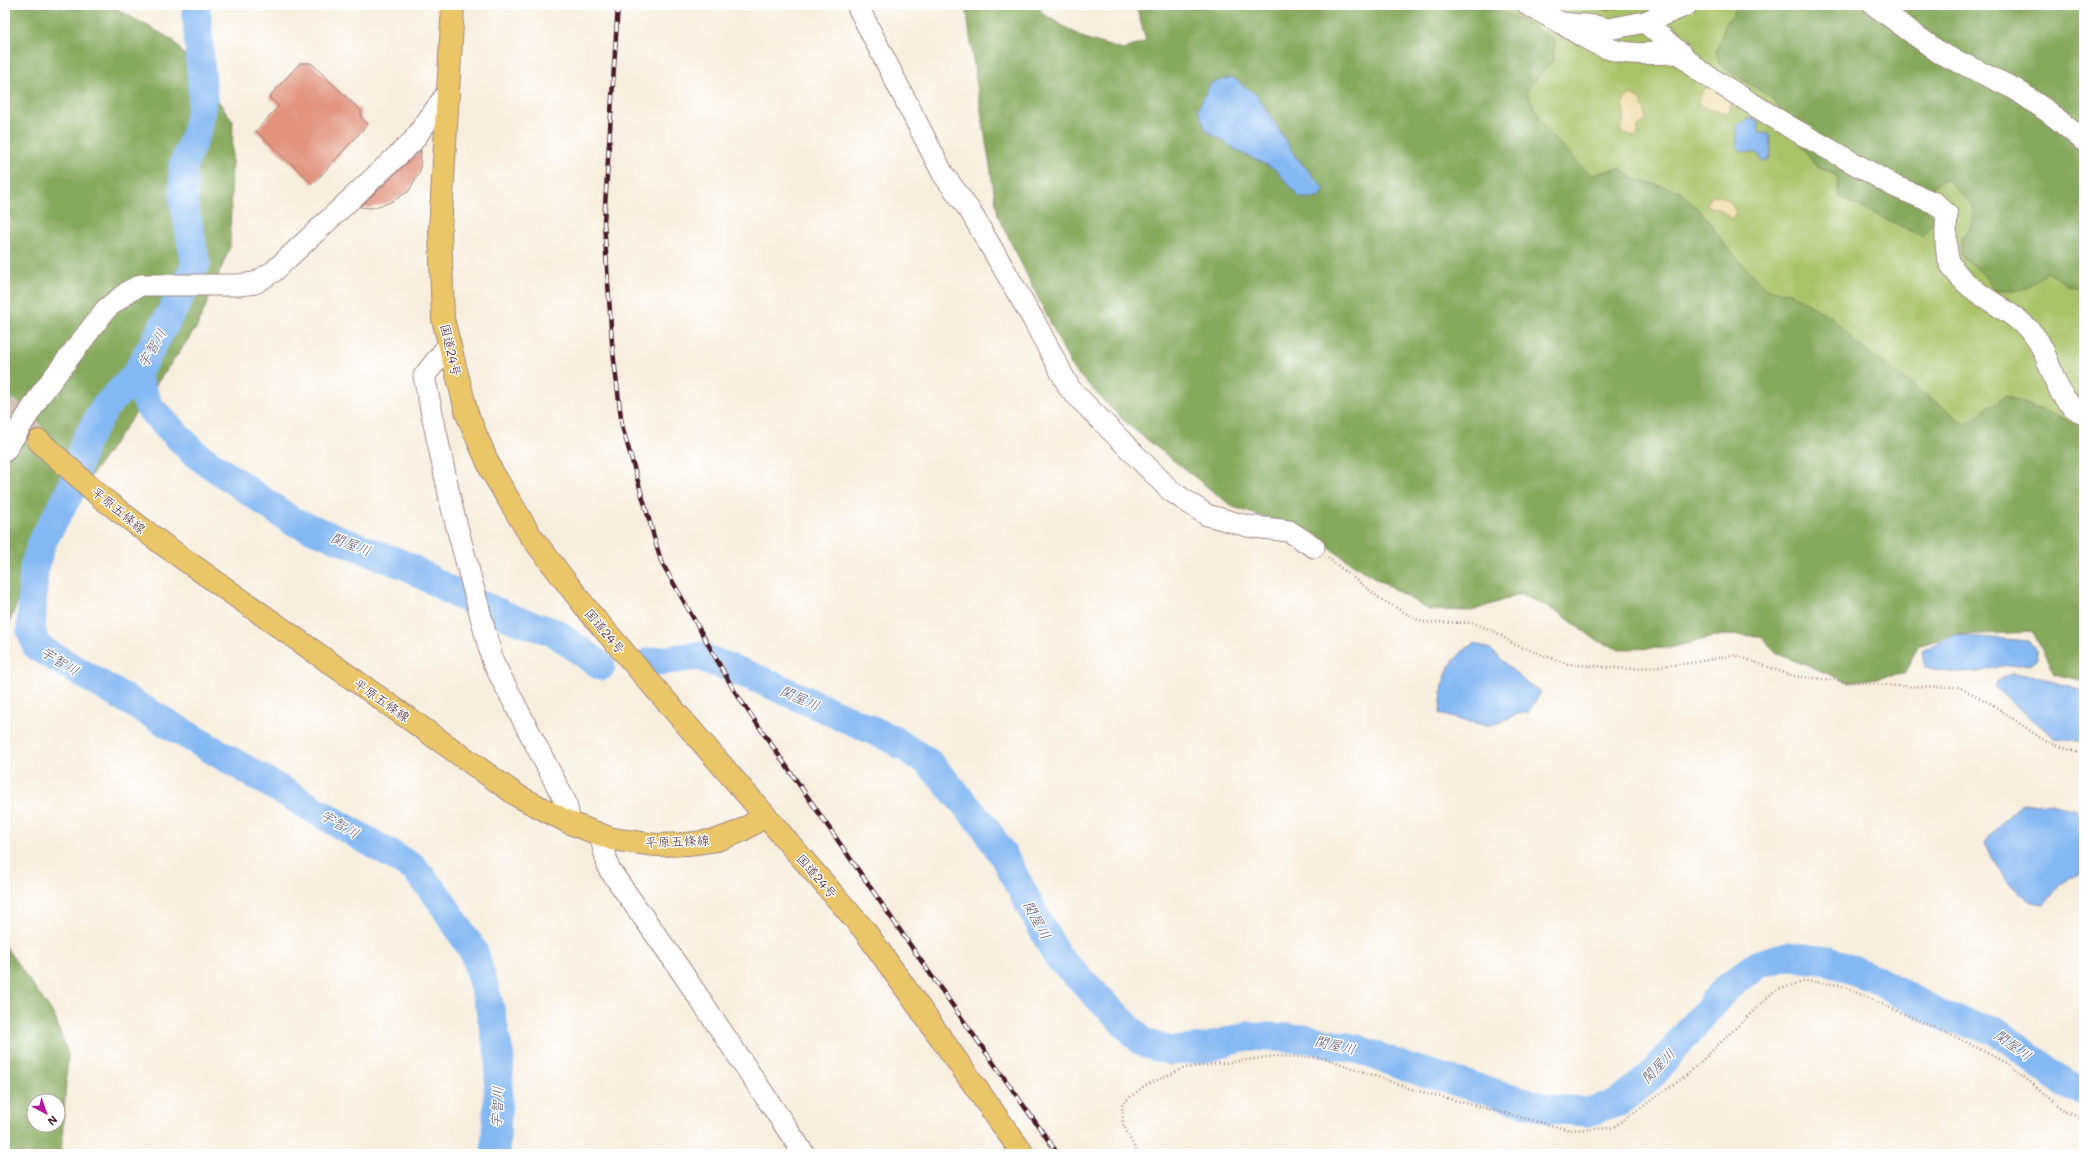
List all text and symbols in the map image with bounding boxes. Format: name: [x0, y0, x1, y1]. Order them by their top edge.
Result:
street label: 国道24号: [437, 322, 466, 378]
water label: 宇智川: [133, 325, 170, 371]
street label: 平原五條線: [89, 483, 151, 537]
water label: 関屋川: [328, 527, 374, 560]
street label: 国道24号: [582, 605, 629, 657]
water label: 宇智川: [37, 642, 83, 680]
street label: 平原五條線: [351, 674, 415, 726]
water label: 関屋川: [777, 680, 823, 715]
water label: 宇智川: [317, 805, 363, 842]
street label: 平原五條線: [644, 831, 711, 850]
street label: 国道24号: [793, 850, 841, 902]
water label: 関屋川: [1019, 897, 1056, 943]
water label: 関屋川: [1991, 1025, 2036, 1065]
water label: 関屋川: [1313, 1031, 1358, 1058]
water label: 関屋川: [1636, 1044, 1679, 1087]
water label: 宇智川: [486, 1086, 507, 1128]
north arrow: [26, 1093, 66, 1133]
text: N: [45, 1113, 61, 1129]

